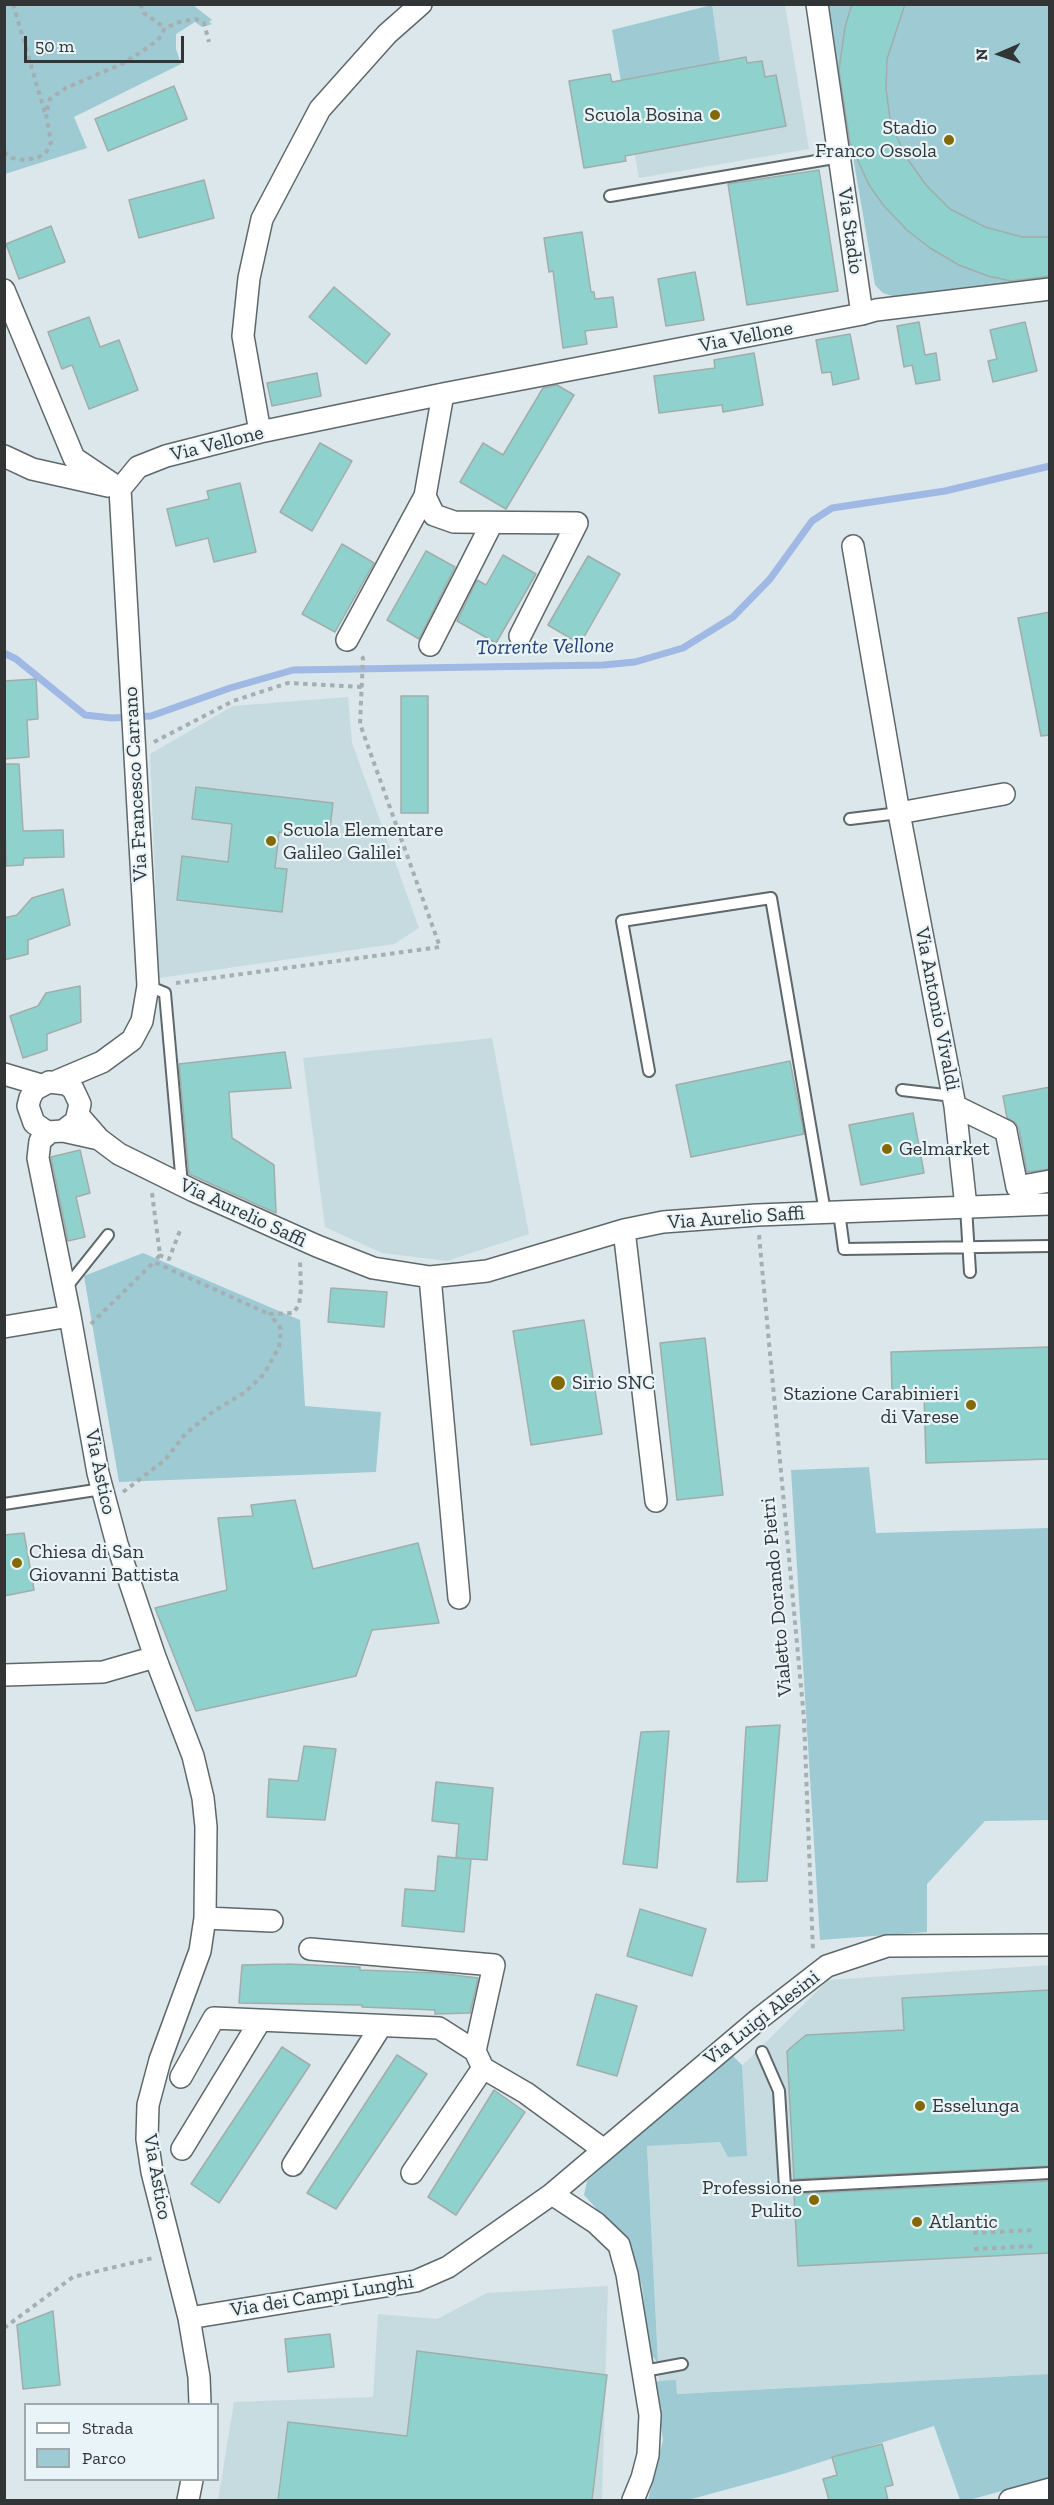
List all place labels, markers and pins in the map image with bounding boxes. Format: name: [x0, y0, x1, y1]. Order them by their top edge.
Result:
place label: Scuola Bosina: [584, 103, 703, 127]
marker: Scuola Bosina: [708, 108, 722, 122]
place label: Stadio Franco Ossola: [815, 116, 937, 163]
marker: Stadio Franco Ossola: [942, 133, 956, 147]
place label: Scuola Elementare Galileo Galilei: [283, 818, 443, 865]
marker: Scuola Elementare Galileo Galilei: [264, 834, 278, 848]
place label: Gelmarket: [899, 1137, 990, 1161]
marker: Gelmarket: [880, 1142, 894, 1156]
place label: Sirio SNC: [572, 1371, 655, 1395]
marker: Sirio SNC: [549, 1374, 567, 1392]
place label: Stazione Carabinieri di Varese: [783, 1382, 959, 1429]
marker: Stazione Carabinieri di Varese: [964, 1398, 978, 1412]
place label: Chiesa di San Giovanni Battista: [29, 1540, 179, 1587]
marker: Chiesa di San Giovanni Battista: [10, 1556, 24, 1570]
place label: Esselunga: [932, 2094, 1019, 2118]
marker: Esselunga: [913, 2099, 927, 2113]
place label: Professione Pulito: [702, 2176, 802, 2223]
marker: Professione Pulito: [807, 2193, 821, 2207]
place label: Atlantic: [929, 2210, 998, 2234]
marker: Atlantic: [910, 2215, 924, 2229]

